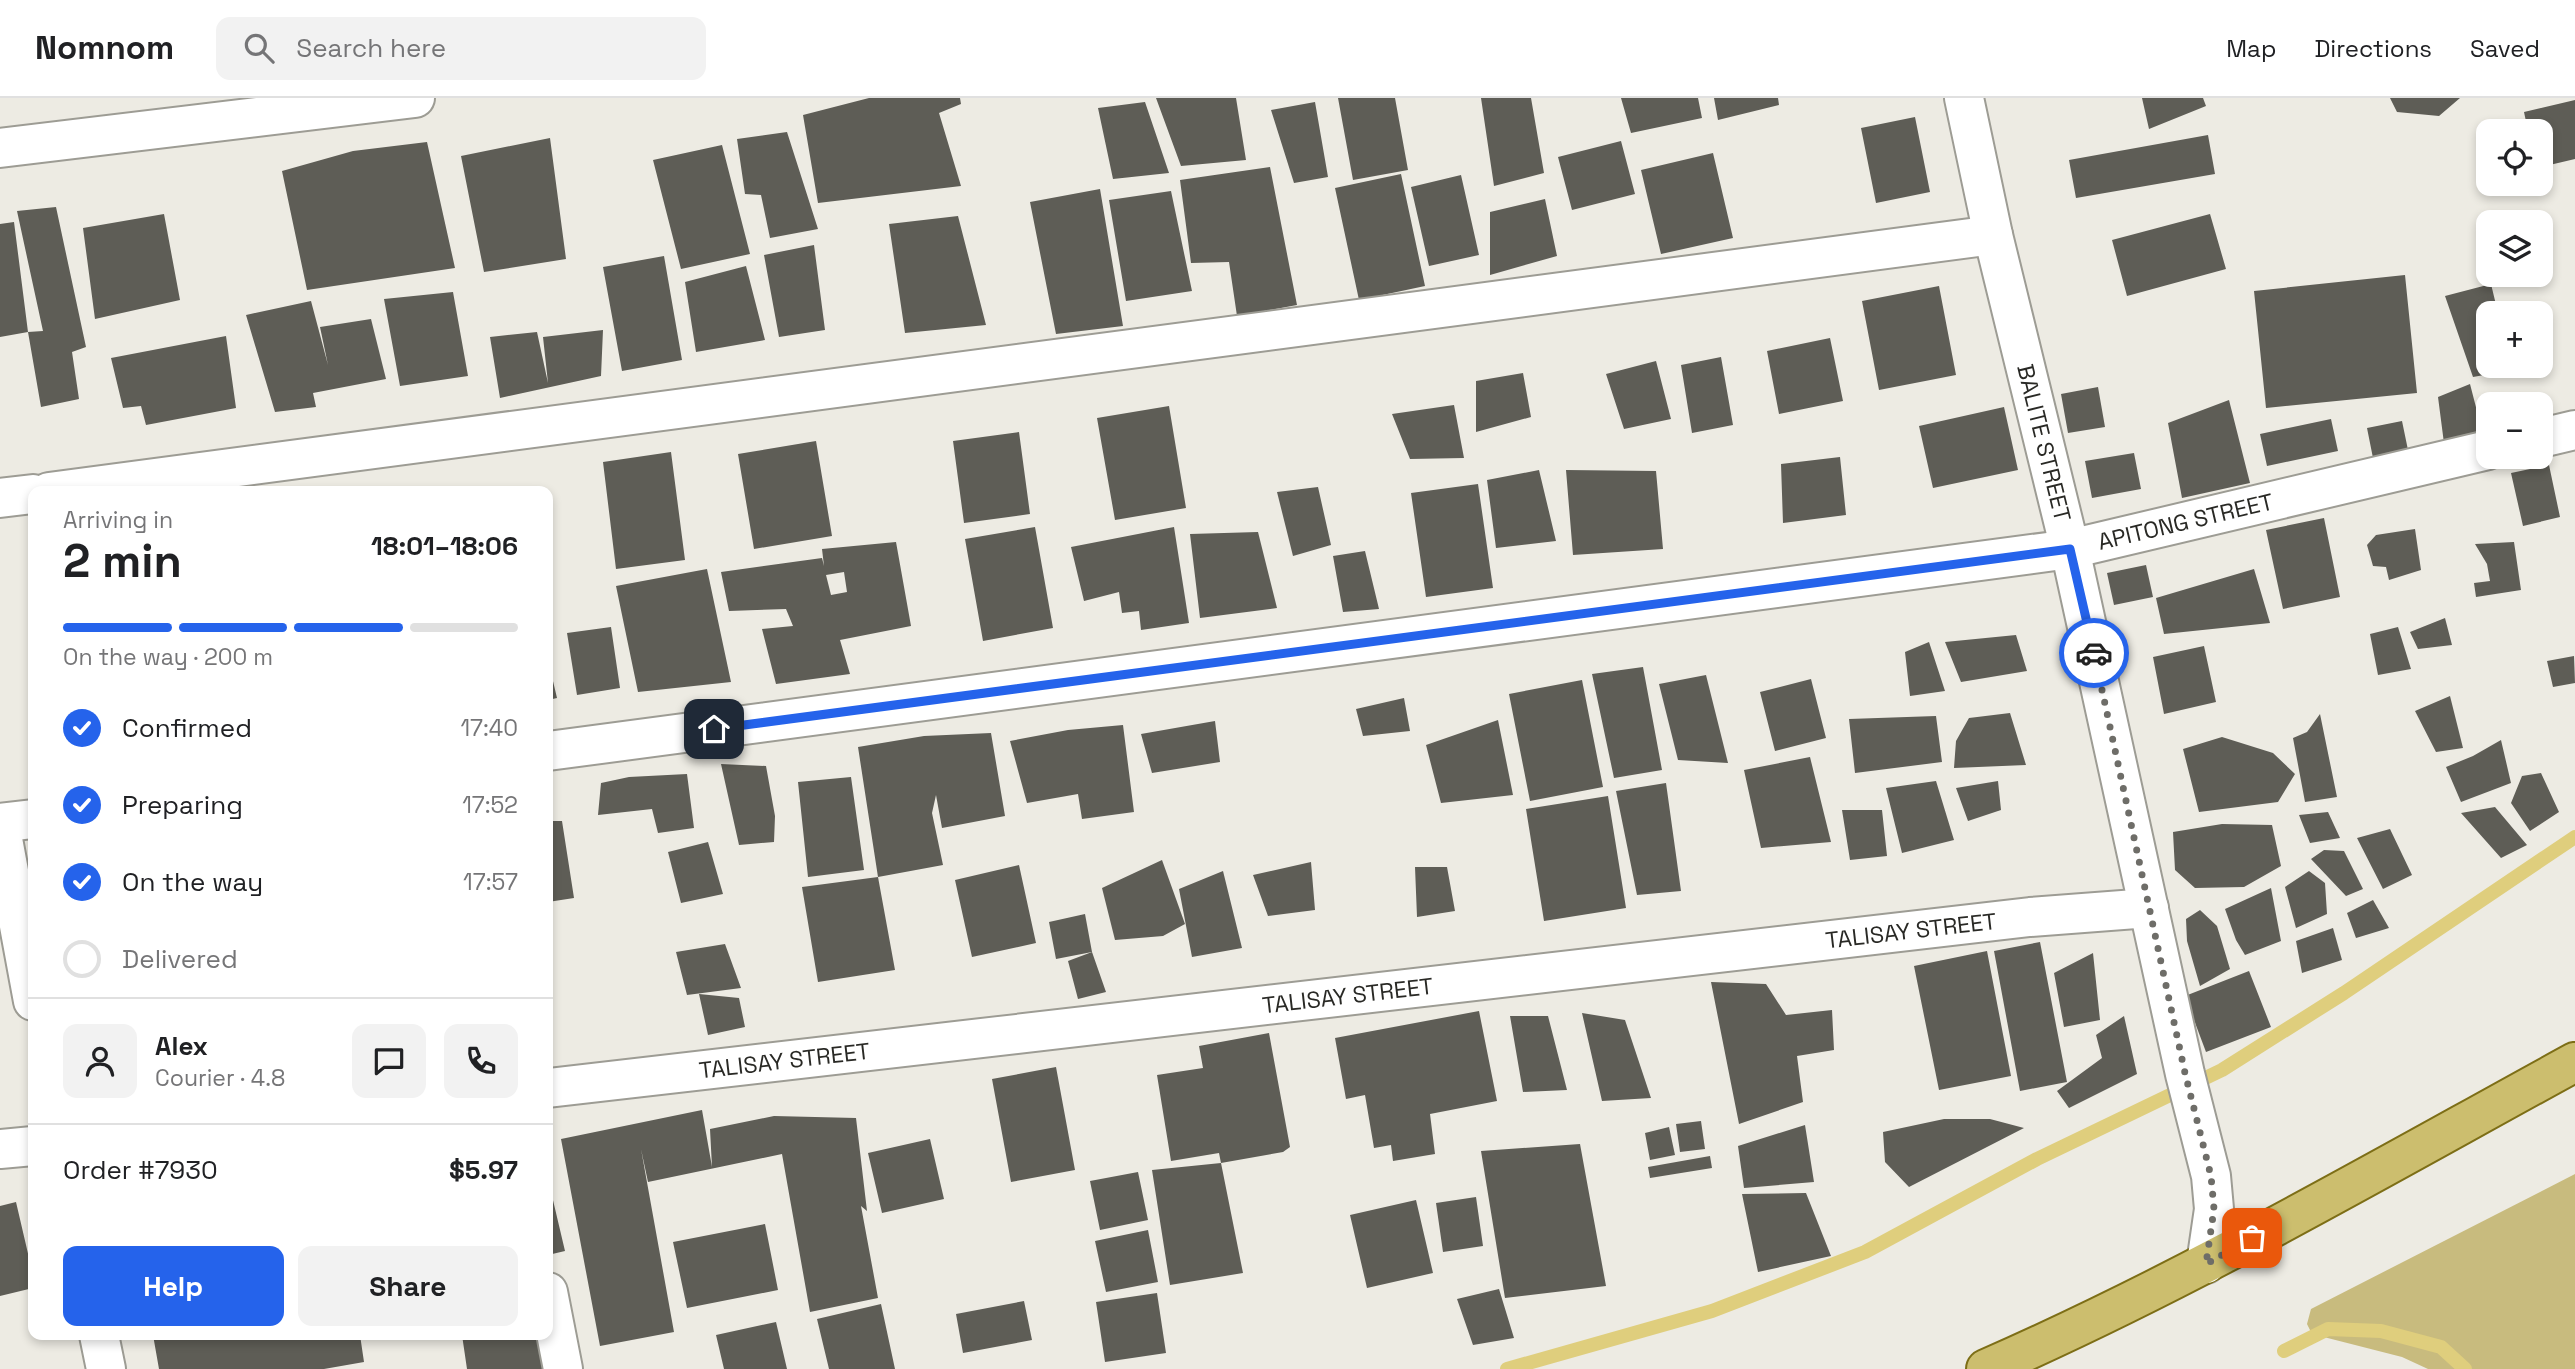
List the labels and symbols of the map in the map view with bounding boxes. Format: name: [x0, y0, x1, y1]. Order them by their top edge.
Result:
street label: BALITE STREET: [2010, 361, 2078, 525]
street label: APITONG STREET: [2095, 486, 2276, 557]
courier: [2059, 618, 2129, 688]
pin: [684, 699, 744, 759]
street label: TALISAY STREET: [1824, 906, 1998, 955]
street label: TALISAY STREET: [1261, 971, 1435, 1020]
street label: TALISAY STREET: [697, 1036, 872, 1085]
pin: [2222, 1208, 2282, 1268]

